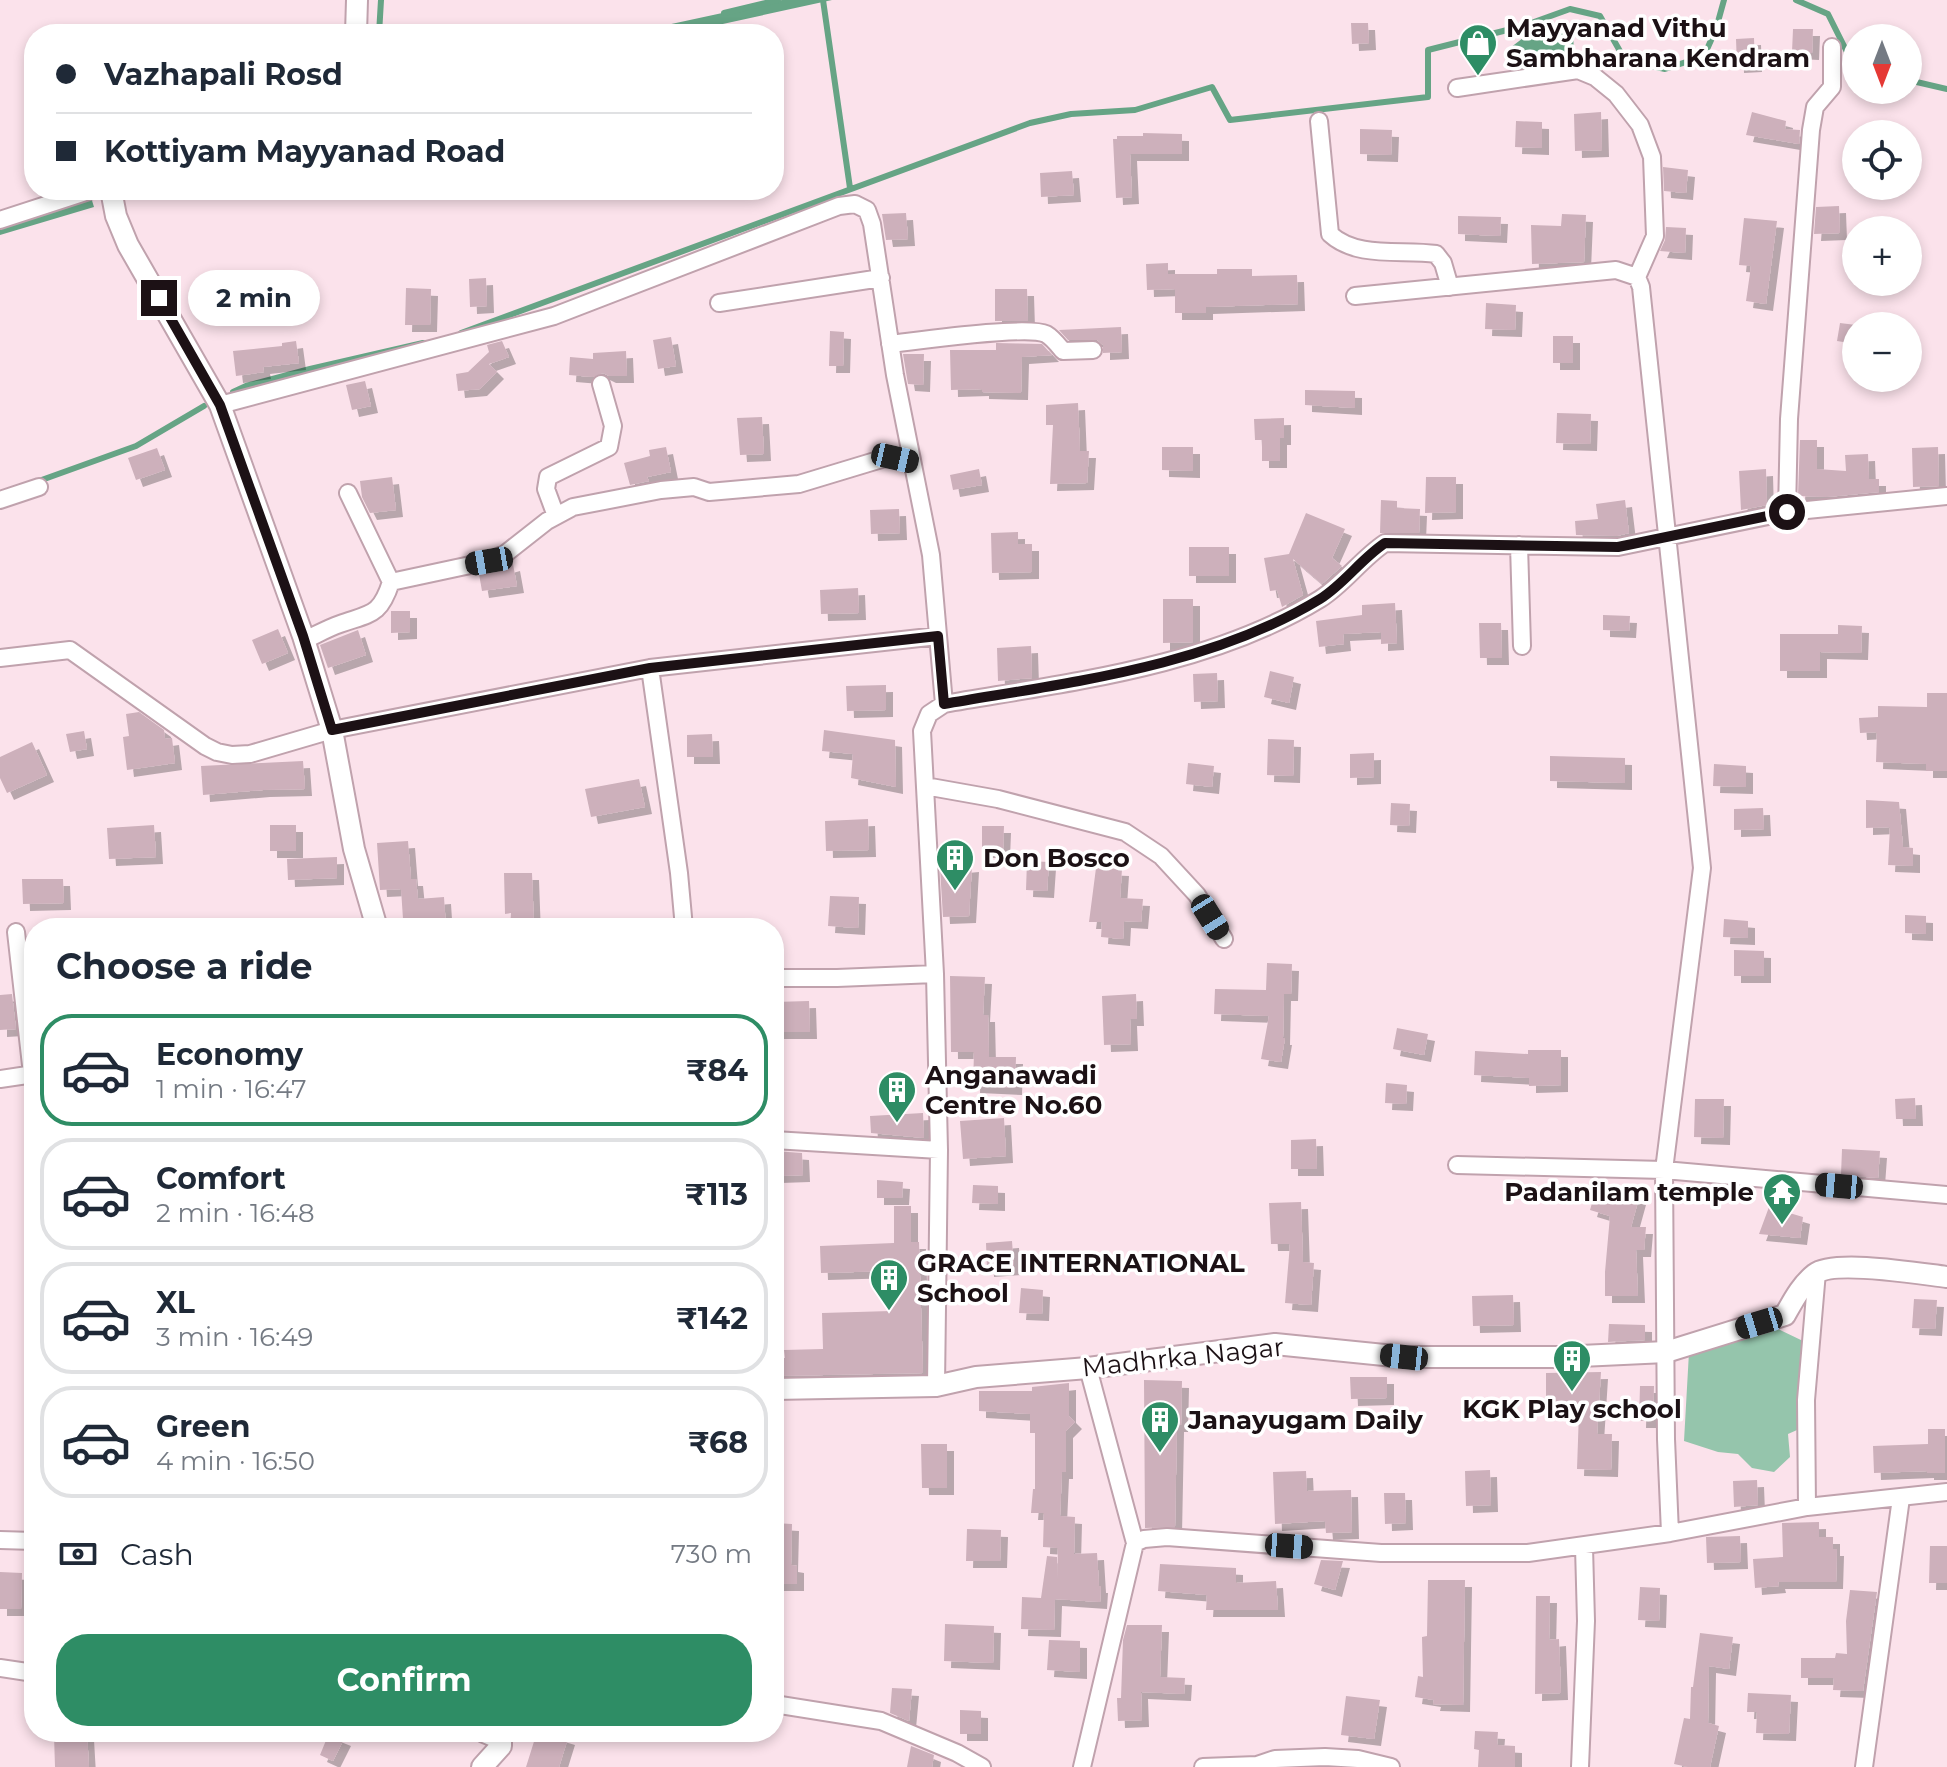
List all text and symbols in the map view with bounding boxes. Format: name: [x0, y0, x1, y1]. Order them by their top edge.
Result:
place label: Mayyanad Vithu Sambharana Kendram: [1506, 12, 1810, 74]
shop icon: Mayyanad Vithu Sambharana Kendram: [1457, 22, 1499, 77]
north arrow: [1842, 24, 1922, 104]
map controls: [1842, 24, 1922, 392]
text: Vazhapali Rosd: [104, 56, 343, 93]
button: locate: [1842, 120, 1922, 200]
text: Kottiyam Mayyanad Road: [104, 133, 505, 170]
button: +: [1842, 216, 1922, 296]
callout: 2 min: [187, 270, 319, 326]
route end: [141, 280, 177, 316]
text: 2 min: [216, 282, 292, 314]
button: −: [1842, 312, 1922, 392]
car: [869, 441, 921, 475]
route start: [1769, 494, 1805, 530]
car: [463, 545, 515, 577]
building icon: Don Bosco: [934, 837, 976, 892]
place label: Don Bosco: [983, 842, 1130, 874]
car: [1187, 890, 1233, 944]
text: Choose a ride: [56, 944, 313, 988]
icon: car: [60, 1034, 132, 1106]
text: Economy: [156, 1036, 303, 1073]
text: ₹84: [686, 1052, 748, 1089]
place label: Anganawadi Centre No.60: [924, 1059, 1102, 1121]
building icon: Anganawadi Centre No.60: [876, 1069, 918, 1124]
text: 1 min · 16:47: [156, 1073, 306, 1105]
icon: car: [60, 1158, 132, 1230]
text: Comfort: [156, 1160, 286, 1197]
temple icon: Padanilam temple: [1761, 1171, 1803, 1226]
car: [1814, 1172, 1864, 1200]
text: ₹113: [685, 1176, 748, 1213]
place label: Padanilam temple: [1504, 1176, 1754, 1208]
text: 2 min · 16:48: [156, 1197, 315, 1229]
place label: GRACE INTERNATIONAL School: [917, 1247, 1245, 1309]
building icon: GRACE INTERNATIONAL School: [868, 1257, 910, 1312]
icon: car: [60, 1282, 132, 1354]
text: XL: [156, 1284, 195, 1321]
text: ₹142: [676, 1300, 748, 1337]
car: [1733, 1305, 1785, 1341]
text: 3 min · 16:49: [156, 1321, 313, 1353]
street label: Madhrka Nagar: [1080, 1330, 1286, 1384]
building icon: KGK Play school: [1551, 1338, 1593, 1393]
car: [1379, 1343, 1429, 1371]
place label: KGK Play school: [1462, 1393, 1682, 1425]
building icon: Janayugam Daily: [1139, 1399, 1181, 1454]
place label: Janayugam Daily: [1187, 1404, 1423, 1436]
icon: car: [60, 1406, 132, 1478]
text: Green: [156, 1408, 250, 1445]
text: ₹68: [688, 1424, 748, 1461]
text: 4 min · 16:50: [156, 1445, 315, 1477]
icon: cash: [56, 1532, 100, 1576]
car: [1264, 1532, 1314, 1560]
text: Cash: [120, 1536, 194, 1573]
text: 730 m: [671, 1538, 752, 1570]
button: Confirm: [56, 1634, 752, 1726]

